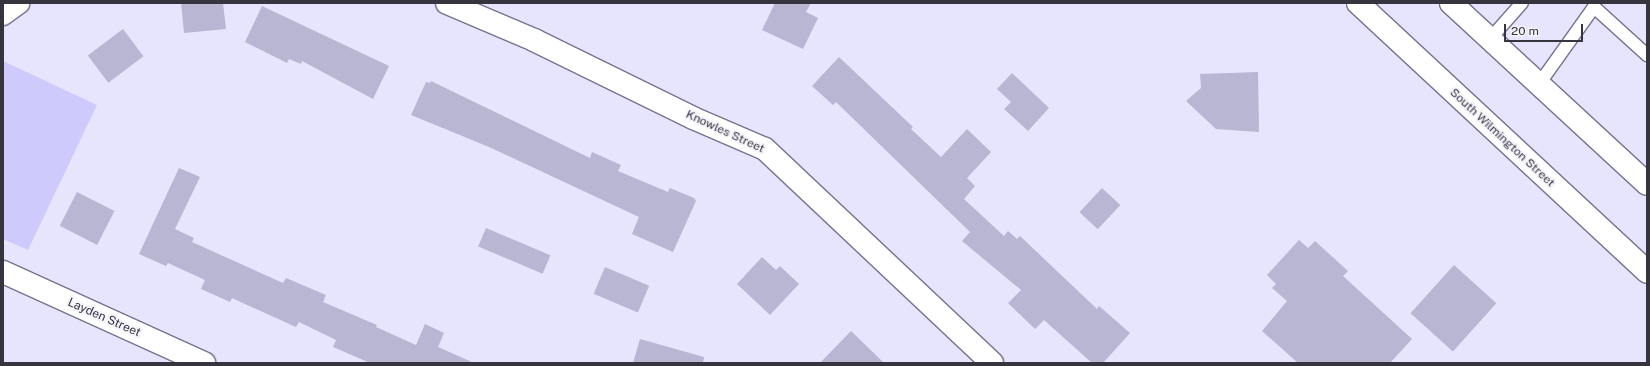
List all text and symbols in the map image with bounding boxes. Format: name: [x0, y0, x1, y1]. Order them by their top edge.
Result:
scale bar: [1506, 16, 1585, 42]
text: 20 m: [1511, 24, 1539, 38]
street label: South Wilmington Street: [1446, 86, 1558, 190]
street label: Knowles Street: [683, 107, 767, 157]
street label: Layden Street: [65, 295, 143, 341]

